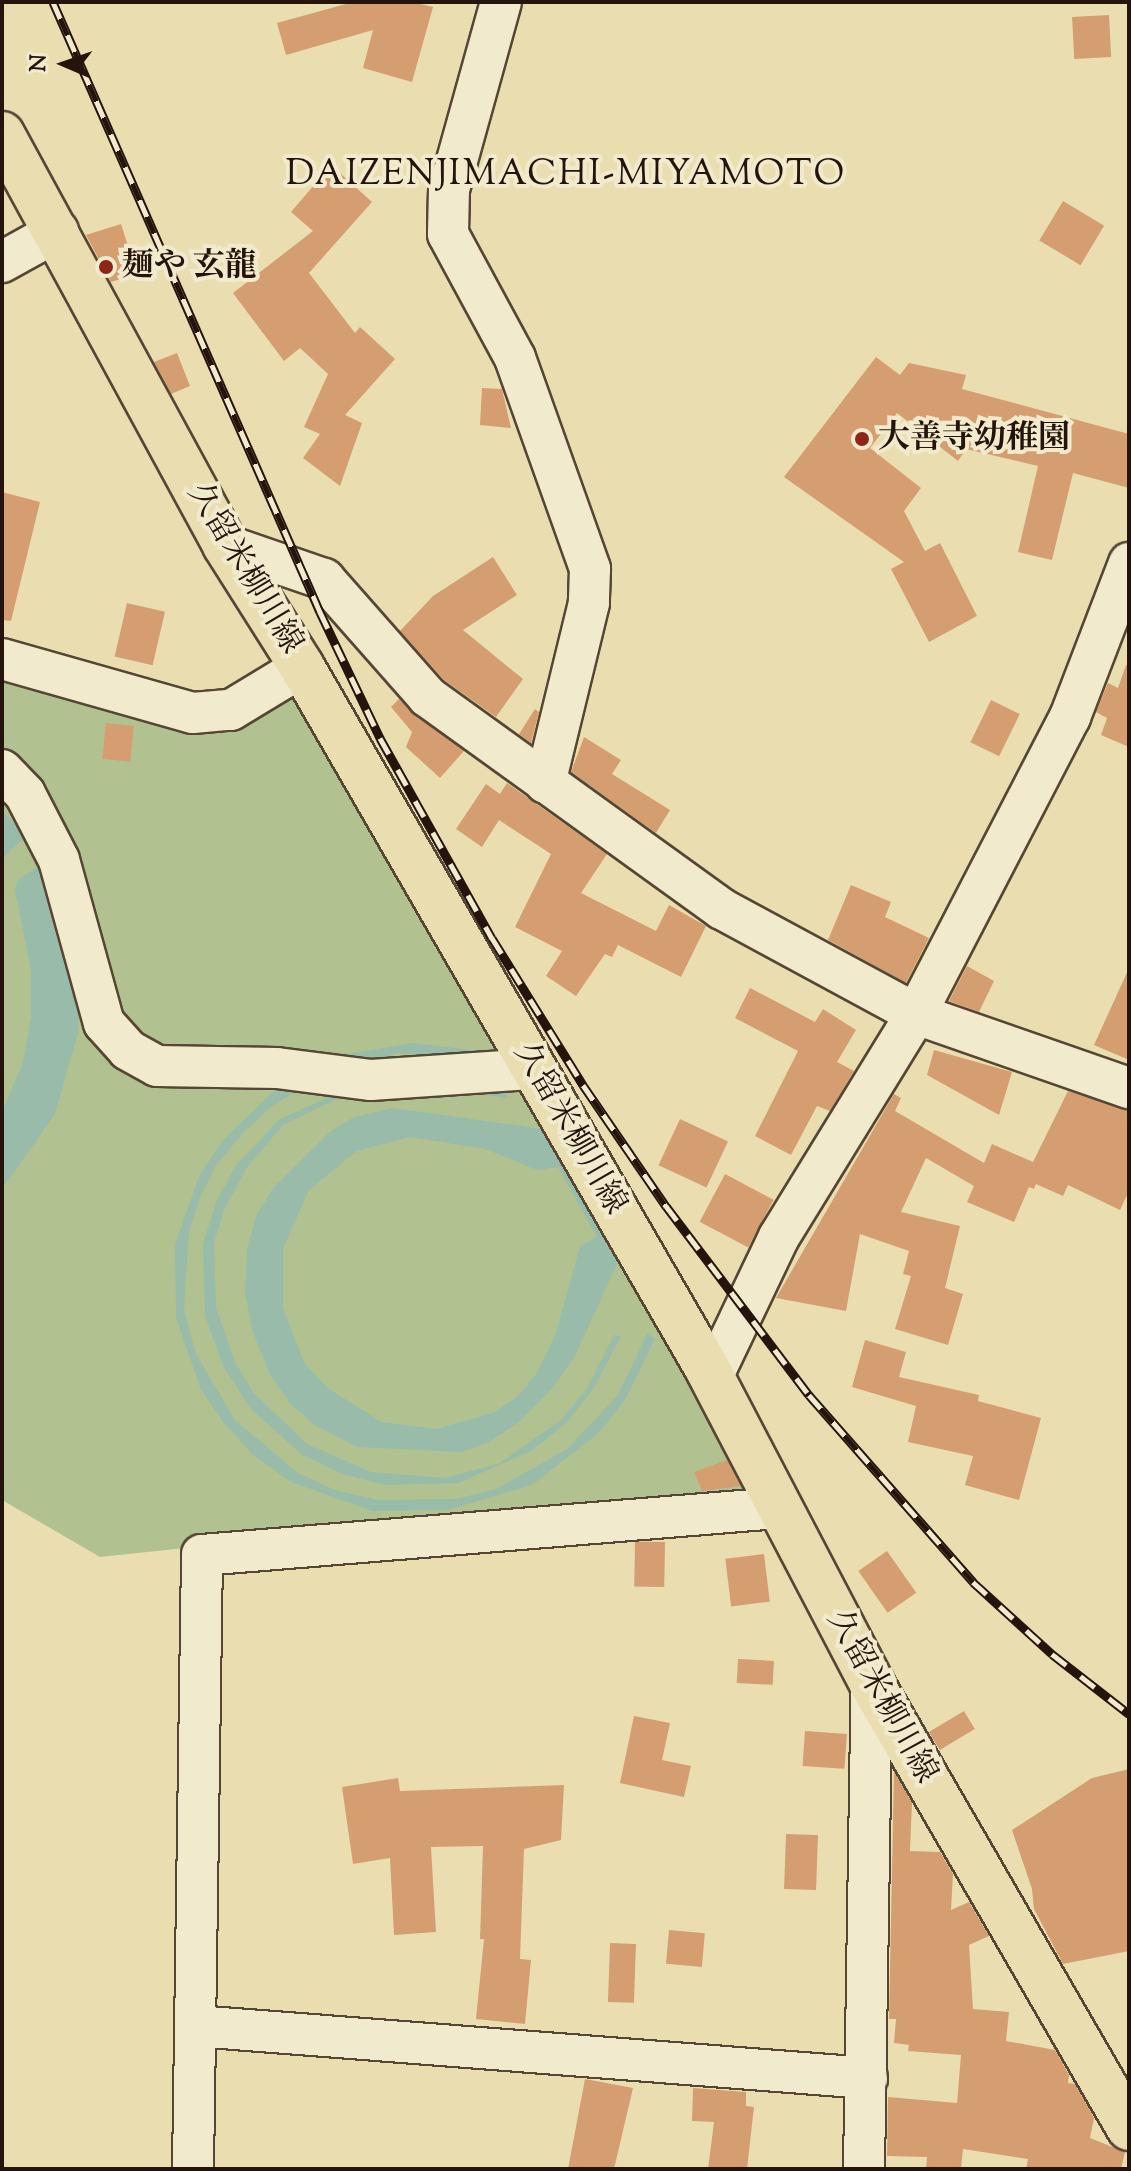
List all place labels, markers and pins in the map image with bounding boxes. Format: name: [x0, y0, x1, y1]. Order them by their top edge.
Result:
place label: 麺や 玄龍: [122, 248, 257, 286]
marker: 麺や 玄龍: [97, 258, 115, 276]
place label: 大善寺幼稚園: [878, 420, 1070, 458]
marker: 大善寺幼稚園: [853, 430, 871, 448]

